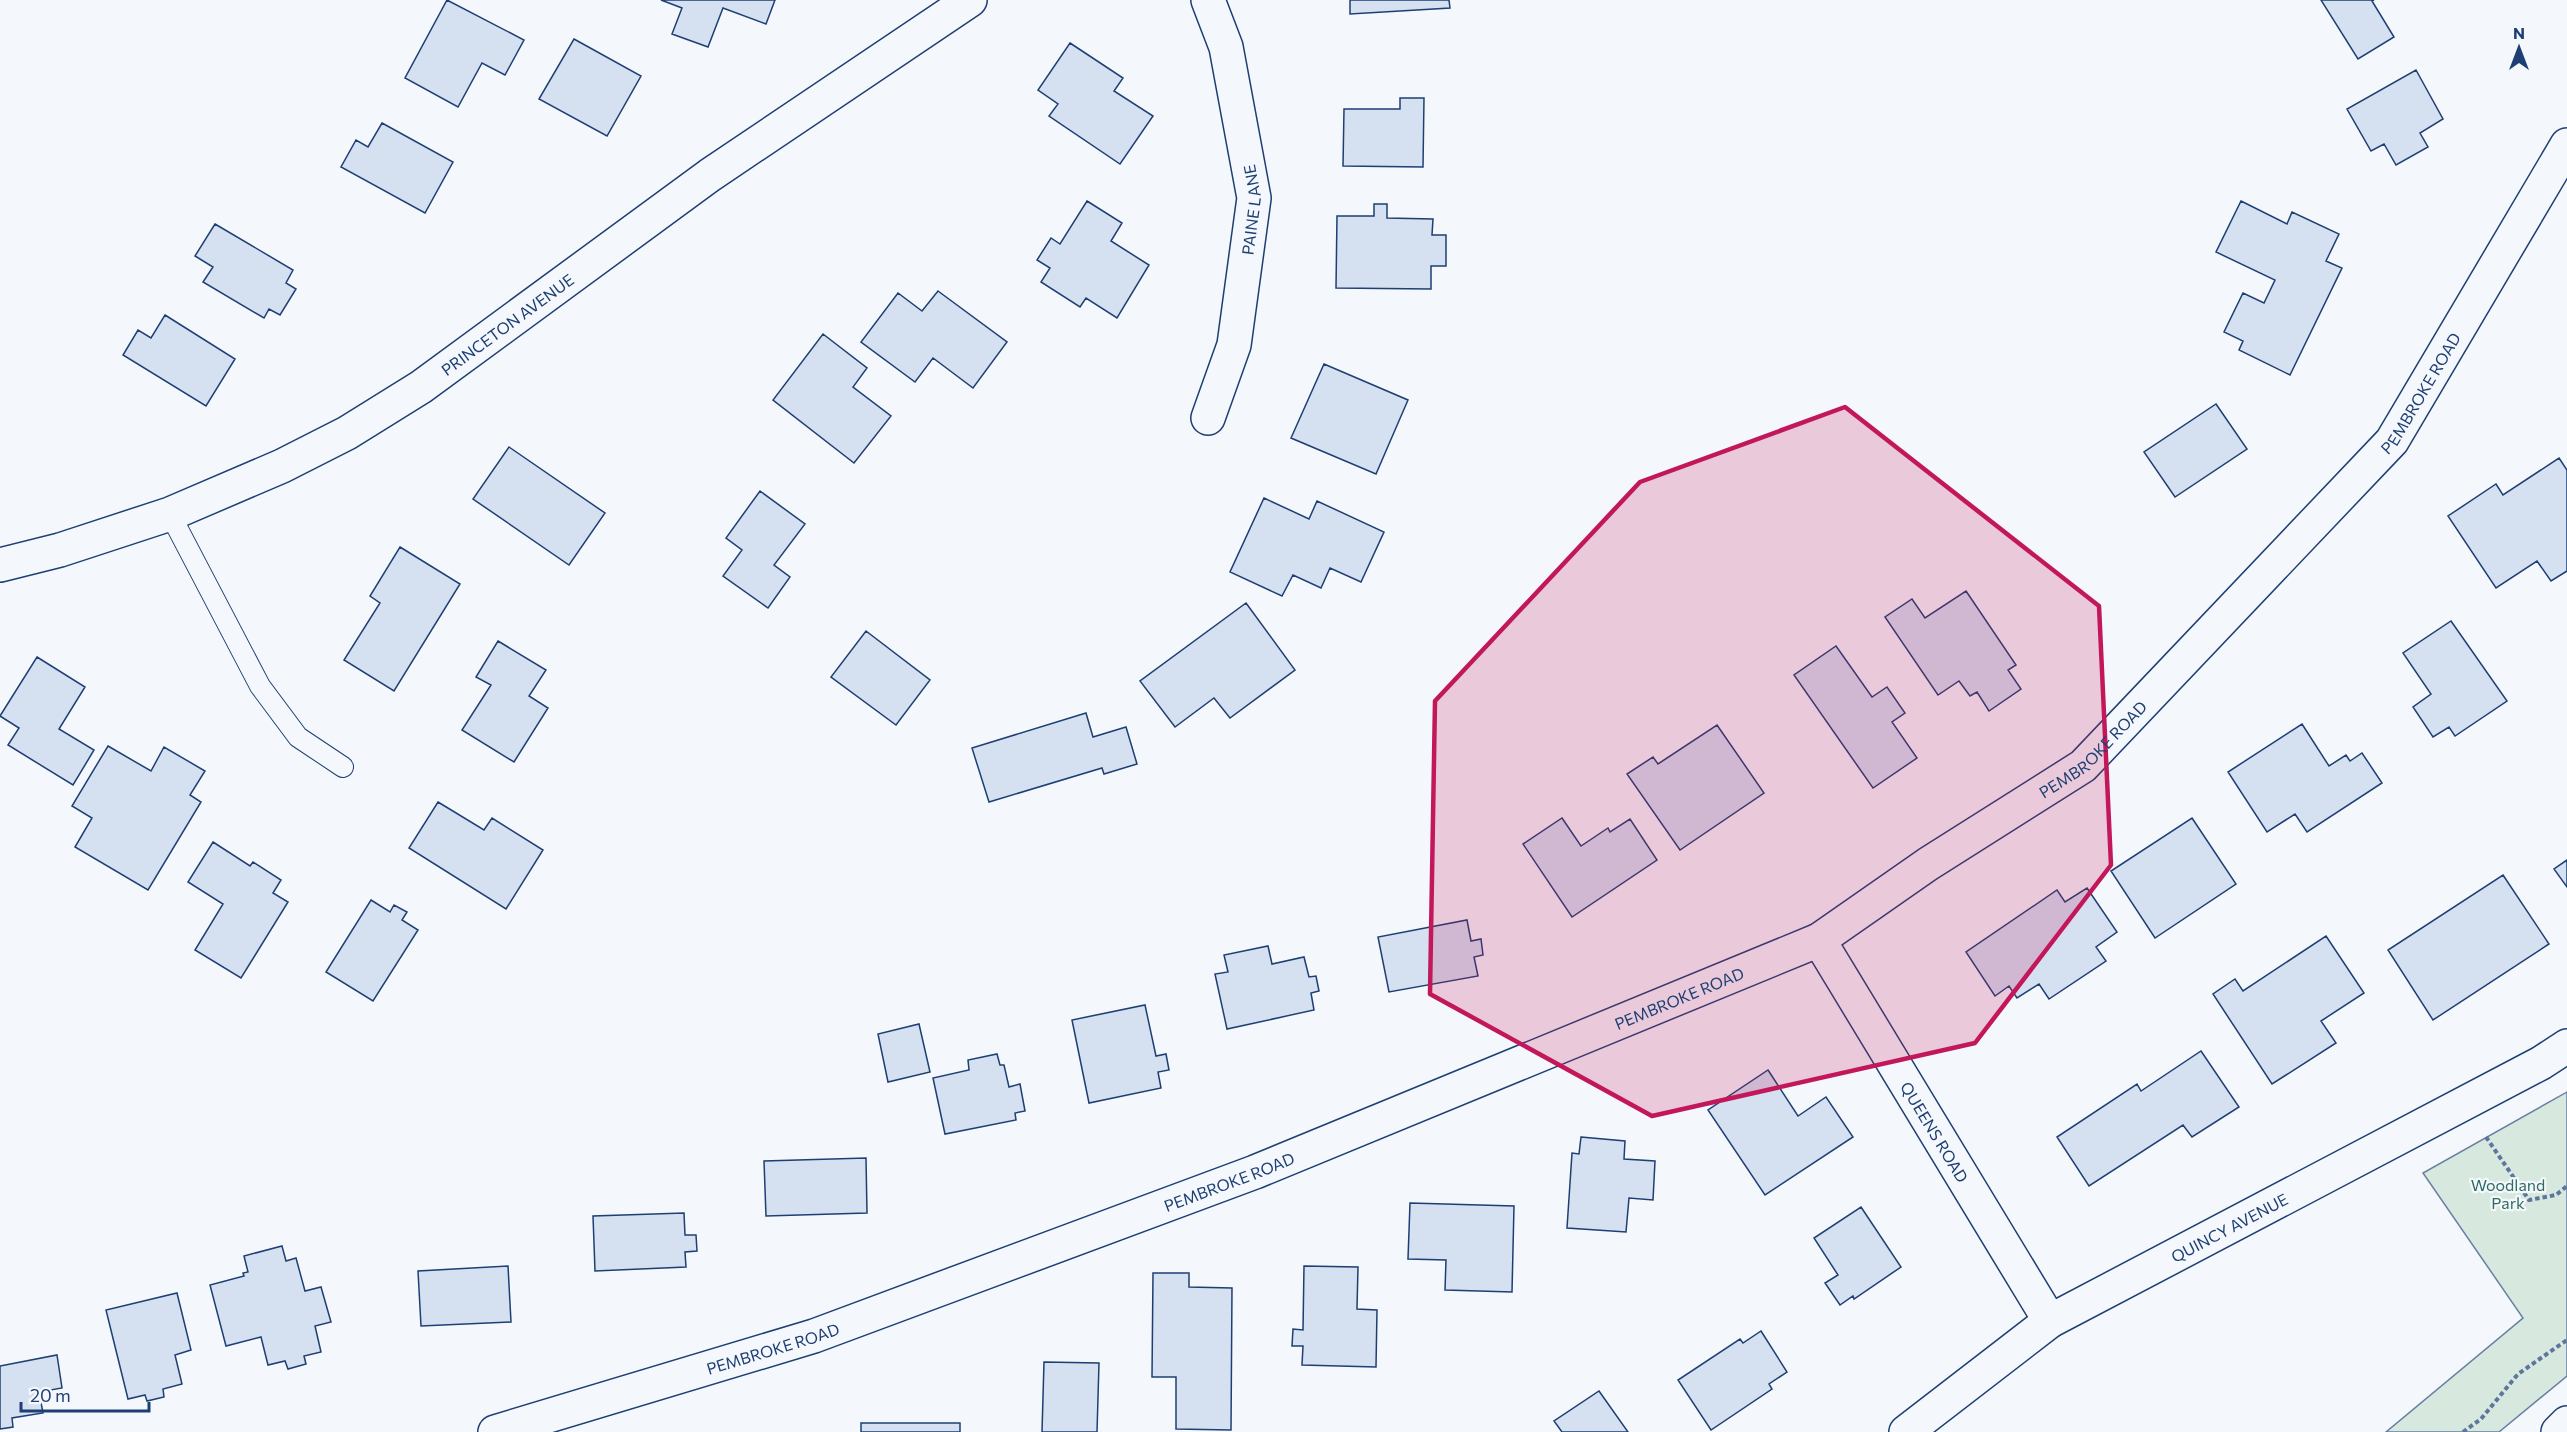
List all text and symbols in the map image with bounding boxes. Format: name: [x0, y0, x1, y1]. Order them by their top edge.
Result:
north arrow: [2489, 18, 2549, 78]
text: N: [2513, 23, 2525, 42]
street label: PAINE LANE: [1237, 163, 1264, 256]
street label: PRINCETON AVENUE: [437, 269, 577, 379]
street label: PEMBROKE ROAD: [2376, 329, 2464, 457]
street label: PEMBROKE ROAD: [2035, 696, 2150, 801]
street label: PEMBROKE ROAD: [1611, 963, 1746, 1033]
street label: QUEENS ROAD: [1897, 1078, 1973, 1185]
street label: PEMBROKE ROAD: [1161, 1147, 1297, 1215]
park label: Woodland Park: [2471, 1175, 2545, 1212]
street label: QUINCY AVENUE: [2167, 1188, 2291, 1265]
street label: PEMBROKE ROAD: [704, 1318, 842, 1377]
scale bar: [21, 1375, 148, 1413]
text: 20 m: [30, 1384, 71, 1406]

